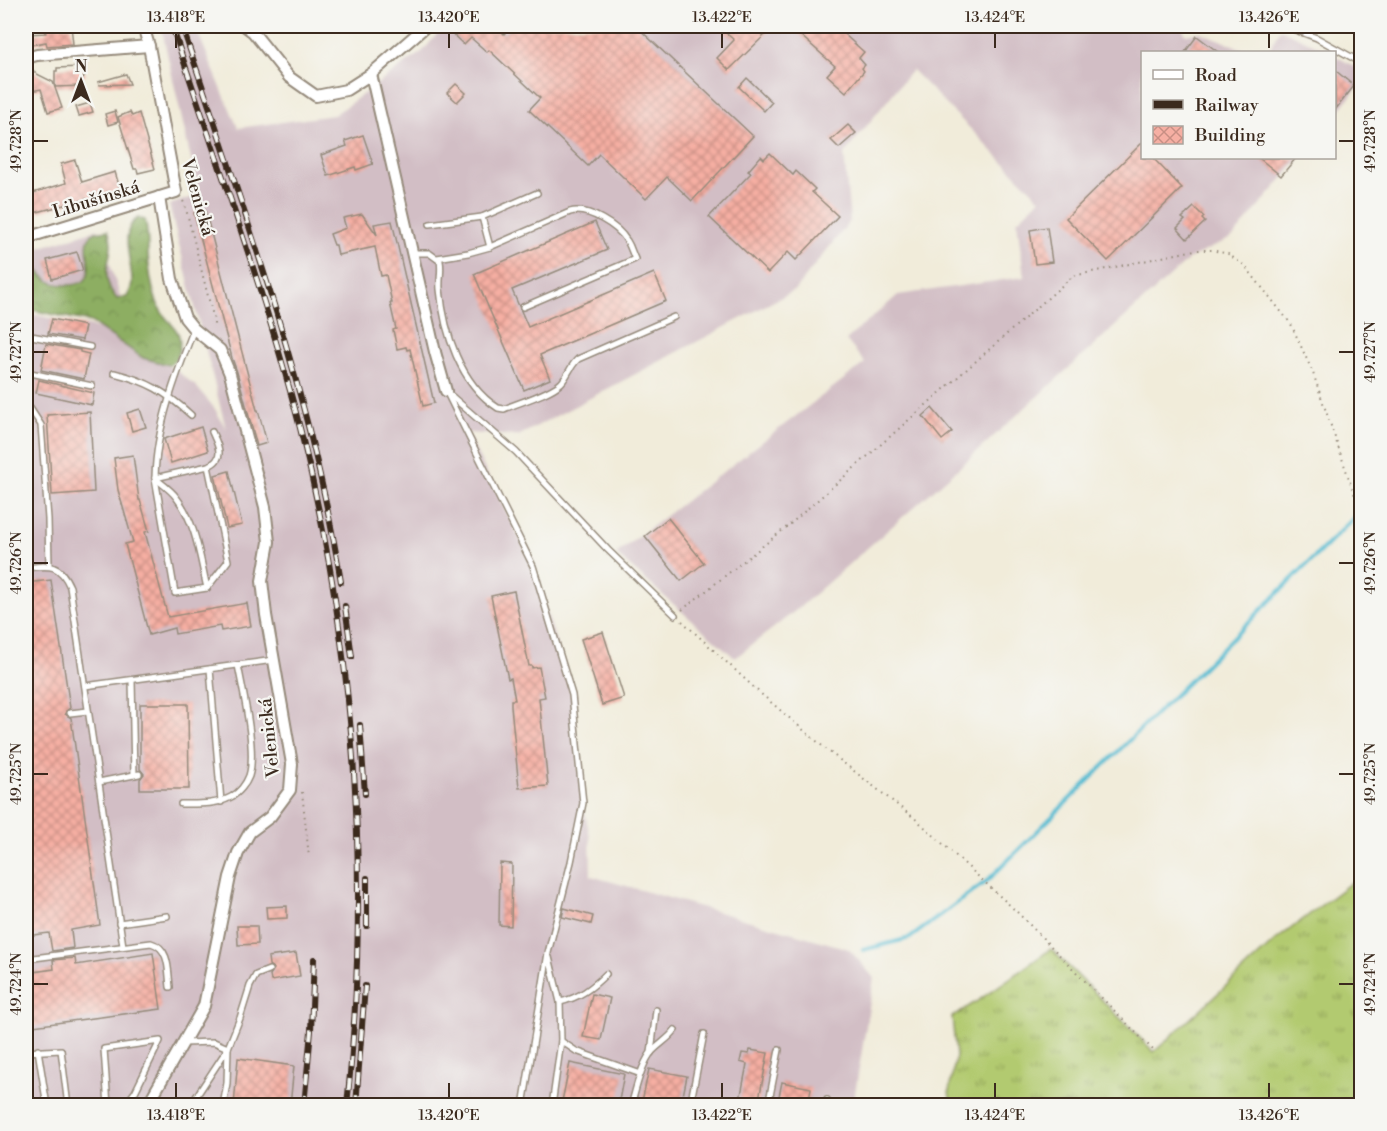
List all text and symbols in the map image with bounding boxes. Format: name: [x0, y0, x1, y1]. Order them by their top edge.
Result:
text: 13.418°E: [147, 8, 205, 27]
text: 13.420°E: [418, 8, 480, 27]
text: 13.422°E: [692, 8, 752, 27]
text: 13.424°E: [965, 8, 1025, 27]
text: 13.426°E: [1239, 8, 1299, 27]
north arrow: [51, 51, 111, 111]
legend: [1141, 51, 1336, 159]
text: N: [75, 57, 88, 77]
text: Road: [1195, 64, 1238, 87]
text: Railway: [1195, 94, 1259, 117]
text: 49.728°N: [7, 109, 26, 173]
text: 49.728°N: [1361, 109, 1380, 173]
text: Building: [1194, 124, 1266, 147]
street label: Velenická: [175, 155, 220, 239]
street label: Libušínská: [50, 175, 143, 224]
text: 49.727°N: [7, 321, 26, 383]
text: 49.727°N: [1361, 321, 1380, 383]
text: 49.726°N: [7, 531, 26, 595]
text: 49.726°N: [1361, 531, 1380, 595]
street label: Velenická: [254, 696, 285, 780]
text: 49.725°N: [7, 743, 26, 805]
text: 49.725°N: [1361, 743, 1380, 805]
text: 49.724°N: [7, 953, 26, 1016]
text: 49.724°N: [1361, 953, 1380, 1016]
text: 13.418°E: [147, 1106, 205, 1125]
text: 13.420°E: [418, 1106, 480, 1125]
text: 13.422°E: [692, 1106, 752, 1125]
text: 13.424°E: [965, 1106, 1025, 1125]
text: 13.426°E: [1239, 1106, 1299, 1125]

